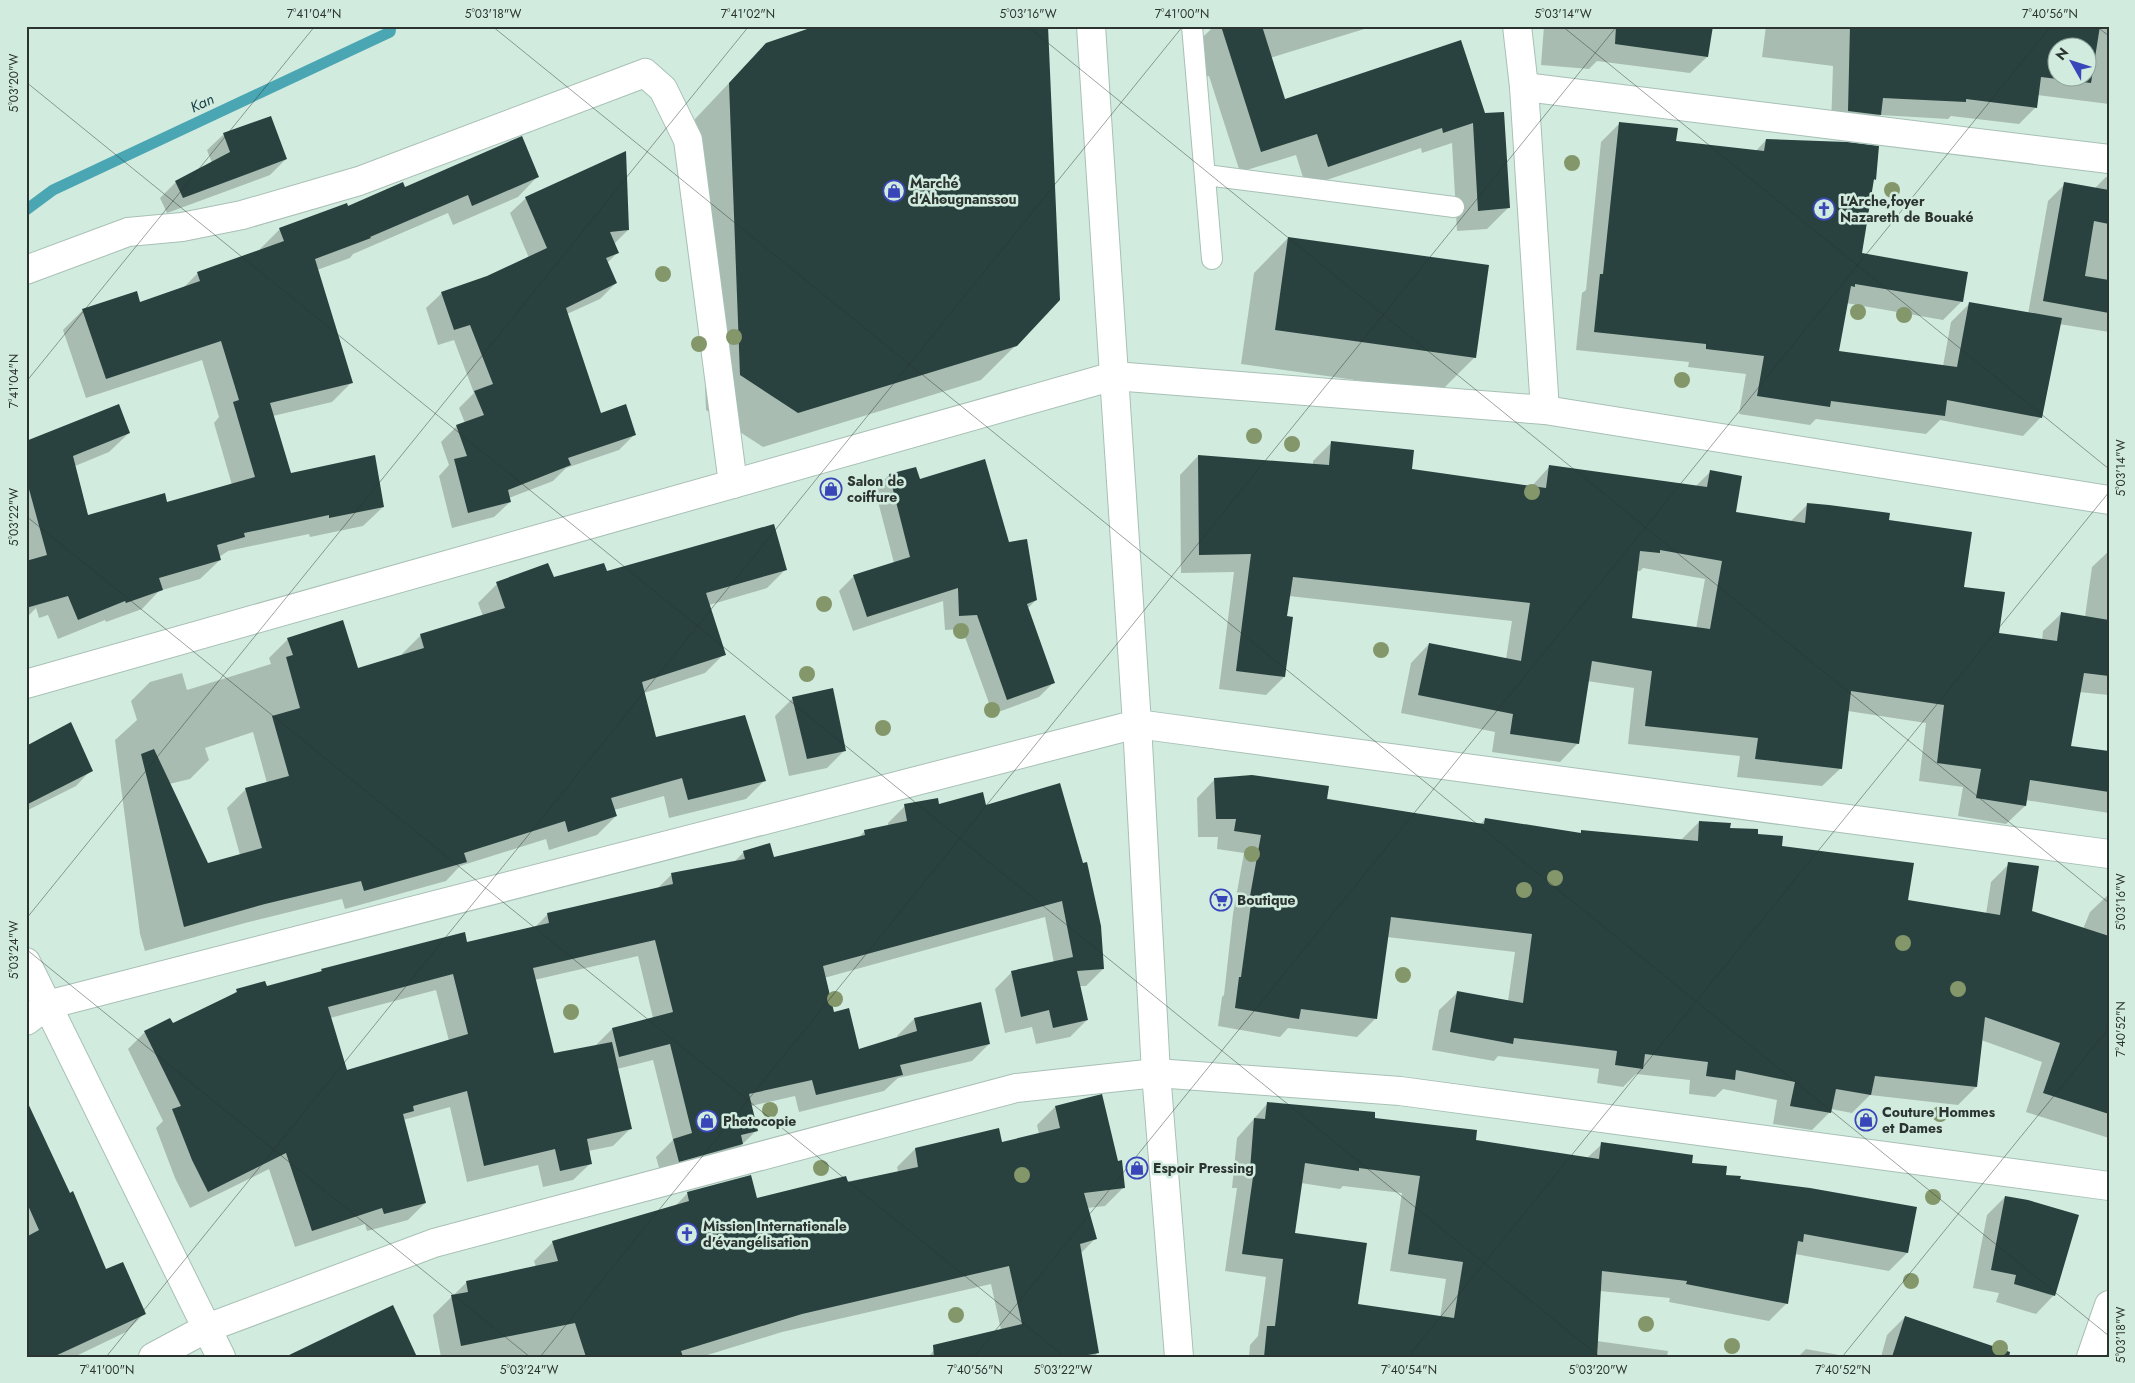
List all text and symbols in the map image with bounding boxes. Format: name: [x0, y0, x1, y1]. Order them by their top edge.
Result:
text: 7°41'04"N: [287, 5, 341, 23]
text: 5°03'18"W: [465, 5, 521, 23]
text: 7°41'02"N: [721, 5, 775, 23]
text: 5°03'16"W: [999, 5, 1057, 23]
text: 7°41'00"N: [1155, 5, 1209, 23]
text: 5°03'14"W: [1534, 5, 1592, 23]
text: 7°40'56"N: [2022, 5, 2078, 23]
north arrow: [2048, 38, 2098, 88]
text: N: [2051, 43, 2073, 64]
text: 5°03'20"W: [5, 53, 23, 112]
water label: Kan: [186, 88, 218, 118]
place label: Marché d'Ahougnanssou: [910, 173, 1017, 209]
shop icon: Marché d'Ahougnanssou: [882, 179, 906, 203]
place label: L'Arche,foyer Nazareth de Bouaké: [1840, 191, 1974, 227]
church icon: L'Arche,foyer Nazareth de Bouaké: [1812, 197, 1836, 221]
text: 7°41'04"N: [5, 354, 23, 408]
text: 5°03'14"W: [2112, 439, 2130, 497]
place label: Salon de coiffure: [847, 471, 904, 507]
shop icon: Salon de coiffure: [819, 477, 843, 501]
text: 5°03'22"W: [5, 488, 23, 546]
text: 5°03'16"W: [2112, 873, 2130, 931]
supermarket icon: Boutique: [1209, 888, 1233, 912]
place label: Boutique: [1237, 890, 1296, 910]
text: 5°03'24"W: [5, 921, 23, 979]
text: 7°40'52"N: [2112, 1001, 2130, 1057]
place label: Couture Hommes et Dames: [1882, 1102, 1996, 1138]
shop icon: Couture Hommes et Dames: [1854, 1108, 1878, 1132]
shop icon: Photocopie: [695, 1109, 719, 1133]
place label: Photocopie: [723, 1111, 796, 1131]
shop icon: Espoir Pressing: [1125, 1156, 1149, 1180]
place label: Espoir Pressing: [1153, 1158, 1254, 1178]
place label: Mission Internationale d'évangélisation: [703, 1216, 847, 1252]
church icon: Mission Internationale d'évangélisation: [675, 1222, 699, 1246]
text: 5°03'18"W: [2112, 1307, 2130, 1363]
text: 7°41'00"N: [80, 1361, 134, 1379]
text: 5°03'24"W: [500, 1361, 558, 1379]
text: 7°40'56"N: [947, 1361, 1003, 1379]
text: 5°03'22"W: [1034, 1361, 1092, 1379]
text: 7°40'54"N: [1381, 1361, 1437, 1379]
text: 5°03'20"W: [1569, 1361, 1628, 1379]
text: 7°40'52"N: [1815, 1361, 1871, 1379]

